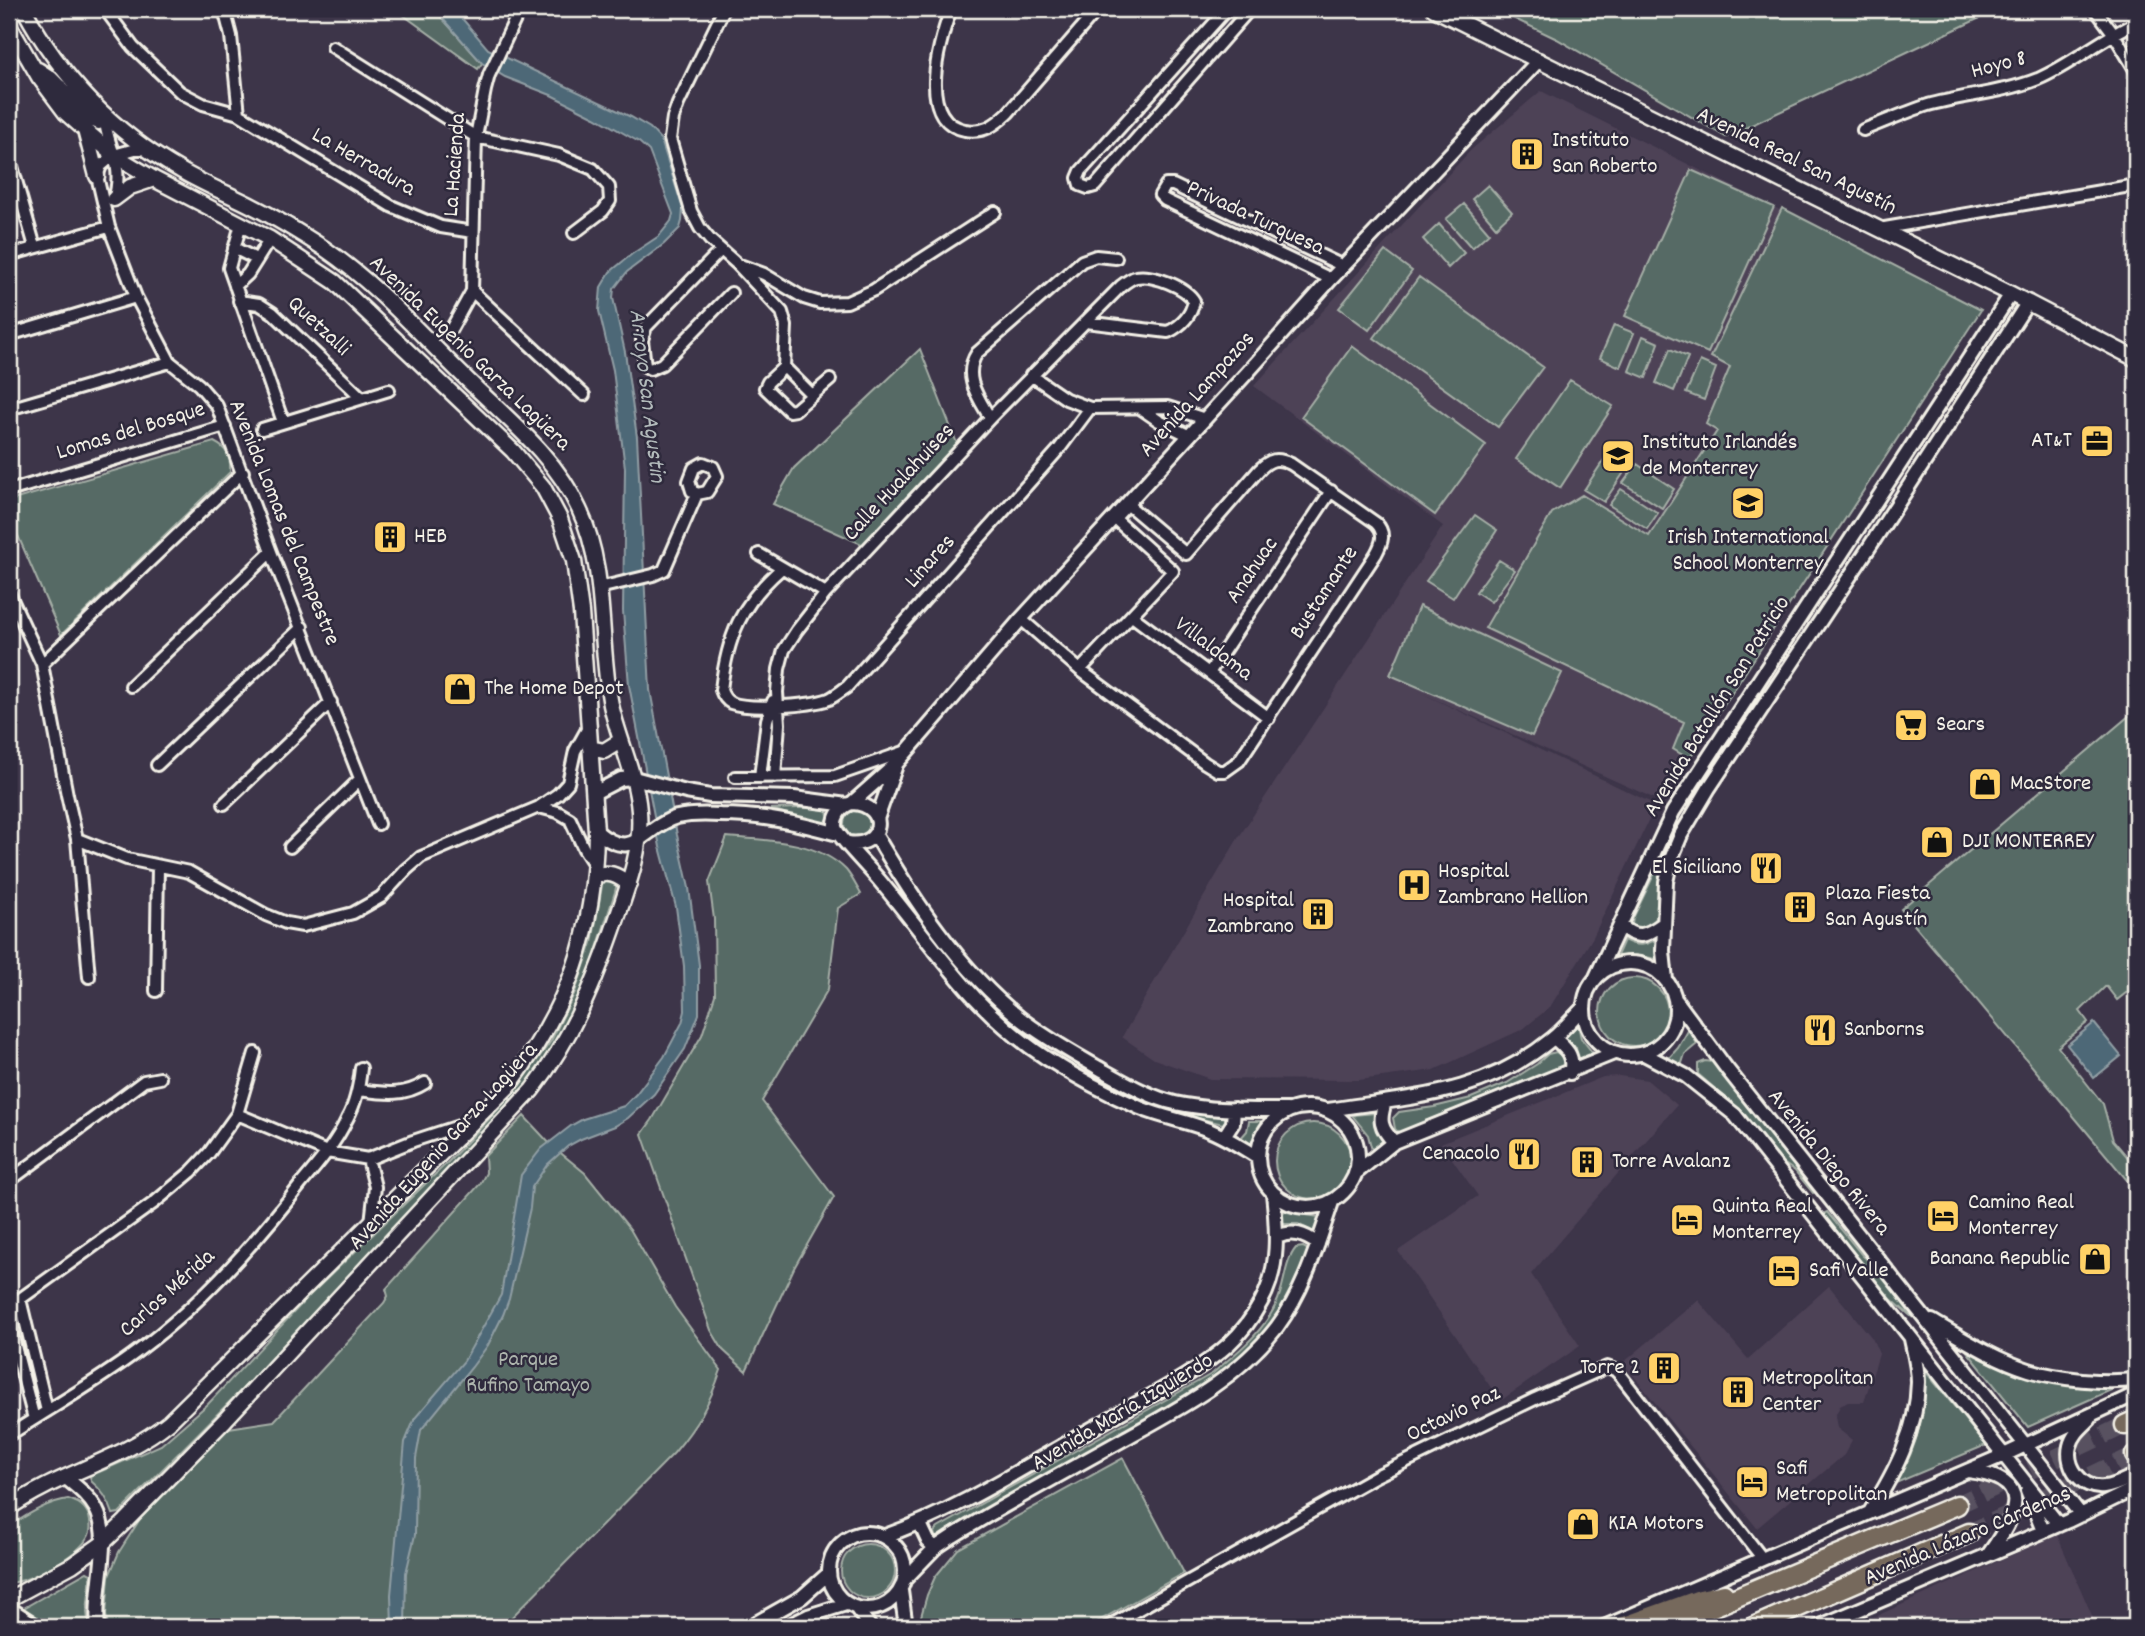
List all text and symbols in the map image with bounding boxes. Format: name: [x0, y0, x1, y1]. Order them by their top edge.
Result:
street label: Hoyo 8: [1968, 43, 2030, 89]
street label: Avenida Real San Agustín: [1690, 99, 1902, 225]
street label: La Hacienda: [436, 111, 476, 218]
street label: La Herradura: [305, 120, 422, 207]
place label: Instituto San Roberto: [1552, 125, 1658, 184]
building icon: Instituto San Roberto: [1508, 135, 1546, 173]
street label: Privada Turquesa: [1181, 173, 1330, 266]
street label: Avenida Eugenio Garza Lagüera: [360, 248, 579, 461]
street label: Quetzalli: [279, 289, 357, 365]
water label: Arroyo San Agustin: [619, 307, 674, 485]
street label: Avenida Lampazos: [1132, 325, 1264, 465]
street label: Lomas del Bosque: [53, 394, 209, 470]
street label: Avenida Lomas del Campestre: [219, 395, 347, 651]
street label: Calle Hualahuises: [836, 416, 964, 550]
office icon: AT&T: [2078, 422, 2116, 460]
place label: AT&T: [2031, 425, 2072, 458]
place label: Instituto Irlandés de Monterrey: [1642, 427, 1797, 486]
school or university icon: Instituto Irlandés de Monterrey: [1599, 437, 1637, 475]
school or university icon: Irish International School Monterrey: [1729, 484, 1767, 522]
building icon: HEB: [371, 518, 409, 556]
place label: HEB: [414, 521, 447, 554]
place label: Irish International School Monterrey: [1667, 522, 1829, 581]
street label: Linares: [898, 527, 964, 597]
street label: Anahuac: [1219, 531, 1287, 611]
street label: Bustamante: [1282, 540, 1368, 646]
street label: Avenida Batallón San Patricio: [1636, 590, 1800, 824]
street label: Villaldama: [1167, 610, 1260, 691]
shop icon: The Home Depot: [441, 670, 479, 708]
place label: The Home Depot: [484, 673, 624, 706]
supermarket icon: Sears: [1892, 706, 1930, 744]
place label: Sears: [1936, 709, 1985, 742]
shop icon: MacStore: [1966, 765, 2004, 803]
place label: MacStore: [2010, 768, 2091, 801]
shop icon: DJI MONTERREY: [1918, 823, 1956, 861]
place label: DJI MONTERREY: [1962, 826, 2094, 859]
restaurant icon: El Siciliano: [1747, 849, 1785, 887]
place label: El Siciliano: [1652, 852, 1742, 885]
place label: Hospital Zambrano Hellion: [1438, 856, 1588, 915]
hospital icon: Hospital Zambrano Hellion: [1395, 866, 1433, 904]
place label: Plaza Fiesta San Agustín: [1825, 878, 1931, 937]
place label: Hospital Zambrano: [1207, 885, 1295, 944]
building icon: Plaza Fiesta San Agustín: [1781, 888, 1819, 926]
building icon: Hospital Zambrano: [1299, 895, 1337, 933]
restaurant icon: Sanborns: [1801, 1011, 1839, 1049]
place label: Sanborns: [1844, 1014, 1925, 1047]
street label: Avenida Eugenio Garza Lagüera: [341, 1035, 547, 1258]
street label: Avenida Diego Rivera: [1758, 1083, 1898, 1244]
restaurant icon: Cenacolo: [1505, 1135, 1543, 1173]
place label: Cenacolo: [1422, 1138, 1500, 1171]
building icon: Torre Avalanz: [1568, 1143, 1606, 1181]
place label: Torre Avalanz: [1612, 1146, 1731, 1179]
place label: Camino Real Monterrey: [1968, 1187, 2074, 1246]
place label: Quinta Real Monterrey: [1712, 1191, 1813, 1250]
hotel icon: Camino Real Monterrey: [1924, 1197, 1962, 1235]
hotel icon: Quinta Real Monterrey: [1668, 1201, 1706, 1239]
shop icon: Banana Republic: [2076, 1240, 2114, 1278]
street label: Carlos Mérida: [113, 1241, 224, 1346]
place label: Banana Republic: [1929, 1243, 2070, 1276]
hotel icon: Safi Valle: [1765, 1252, 1803, 1290]
place label: Safi Valle: [1809, 1255, 1889, 1288]
park label: Parque Rufino Tamayo: [466, 1344, 590, 1403]
street label: Avenida María Izquierdo: [1026, 1346, 1220, 1480]
building icon: Torre 2: [1645, 1349, 1683, 1387]
place label: Torre 2: [1580, 1352, 1640, 1385]
place label: Metropolitan Center: [1762, 1363, 1873, 1422]
building icon: Metropolitan Center: [1719, 1373, 1757, 1411]
street label: Octavio Paz: [1401, 1378, 1507, 1452]
place label: Safi Metropolitan: [1776, 1453, 1887, 1512]
hotel icon: Safi Metropolitan: [1733, 1463, 1771, 1501]
street label: Avenida Lázaro Cárdenas: [1859, 1478, 2077, 1596]
shop icon: KIA Motors: [1564, 1505, 1602, 1543]
place label: KIA Motors: [1608, 1508, 1704, 1541]

